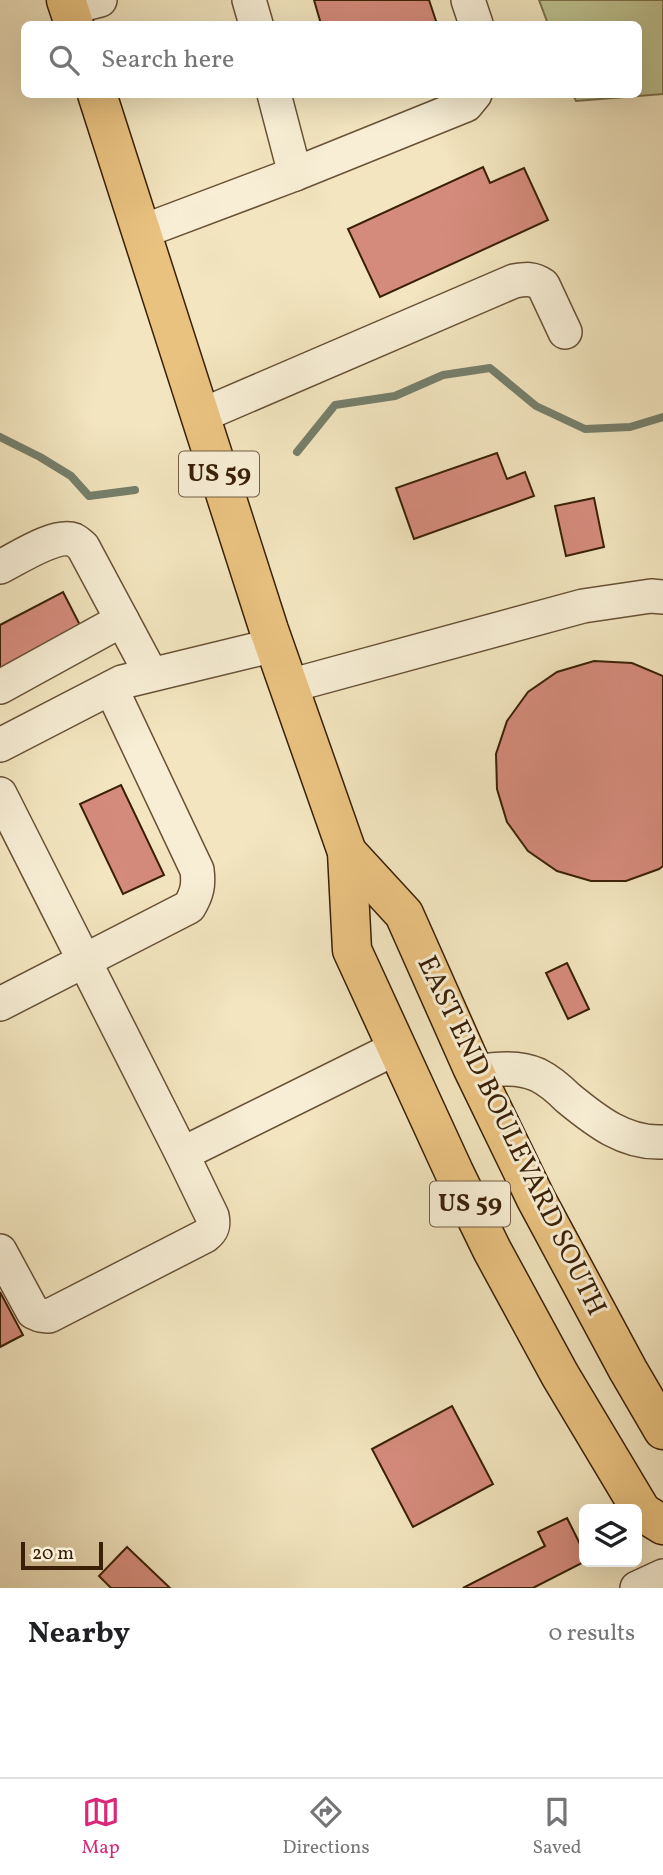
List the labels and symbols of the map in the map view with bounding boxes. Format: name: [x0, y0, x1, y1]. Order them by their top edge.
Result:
road number: US 59: [179, 452, 259, 496]
street label: EAST END BOULEVARD SOUTH: [407, 949, 615, 1323]
road number: US 59: [430, 1182, 510, 1226]
scale bar: [21, 1539, 103, 1571]

